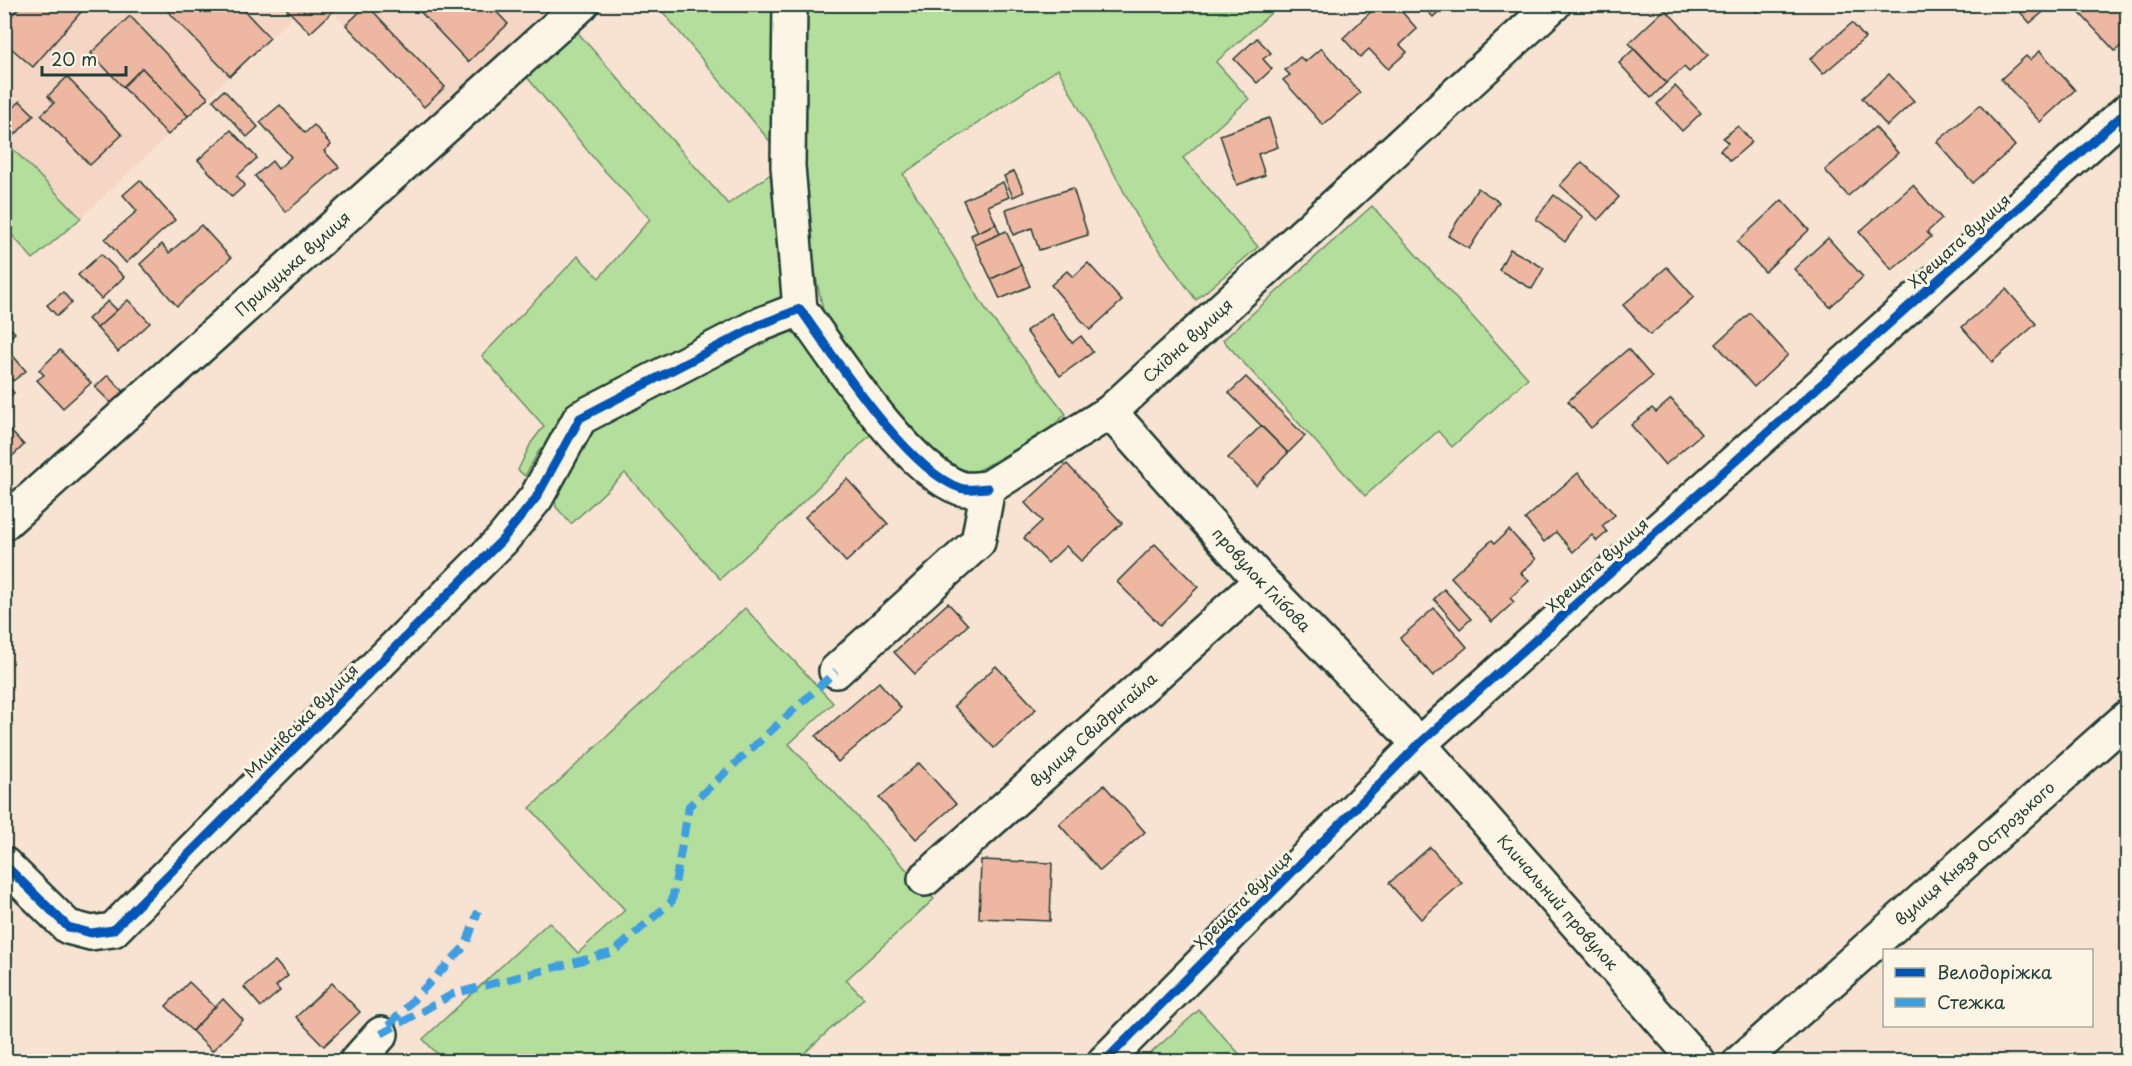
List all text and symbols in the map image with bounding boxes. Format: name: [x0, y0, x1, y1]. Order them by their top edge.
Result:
scale bar: [42, 39, 126, 77]
text: 20 m: [51, 45, 97, 72]
street label: Хрещата вулиця: [1902, 188, 2015, 293]
street label: Прилуцька вулиця: [229, 205, 355, 321]
street label: Східна вулиця: [1137, 292, 1237, 388]
street label: Хрещата вулиця: [1540, 512, 1653, 617]
street label: провулок Глібова: [1207, 521, 1317, 637]
street label: Млинівська вулиця: [238, 658, 363, 783]
street label: вулиця Свидригайла: [1024, 666, 1162, 792]
street label: вулиця Князя Острозького: [1889, 775, 2059, 930]
street label: Кличальний провулок: [1492, 828, 1625, 975]
street label: Хрещата вулиця: [1188, 845, 1297, 954]
legend: [1883, 949, 2093, 1027]
text: Велодоріжка: [1937, 958, 2053, 985]
text: Стежка: [1937, 988, 2006, 1015]

